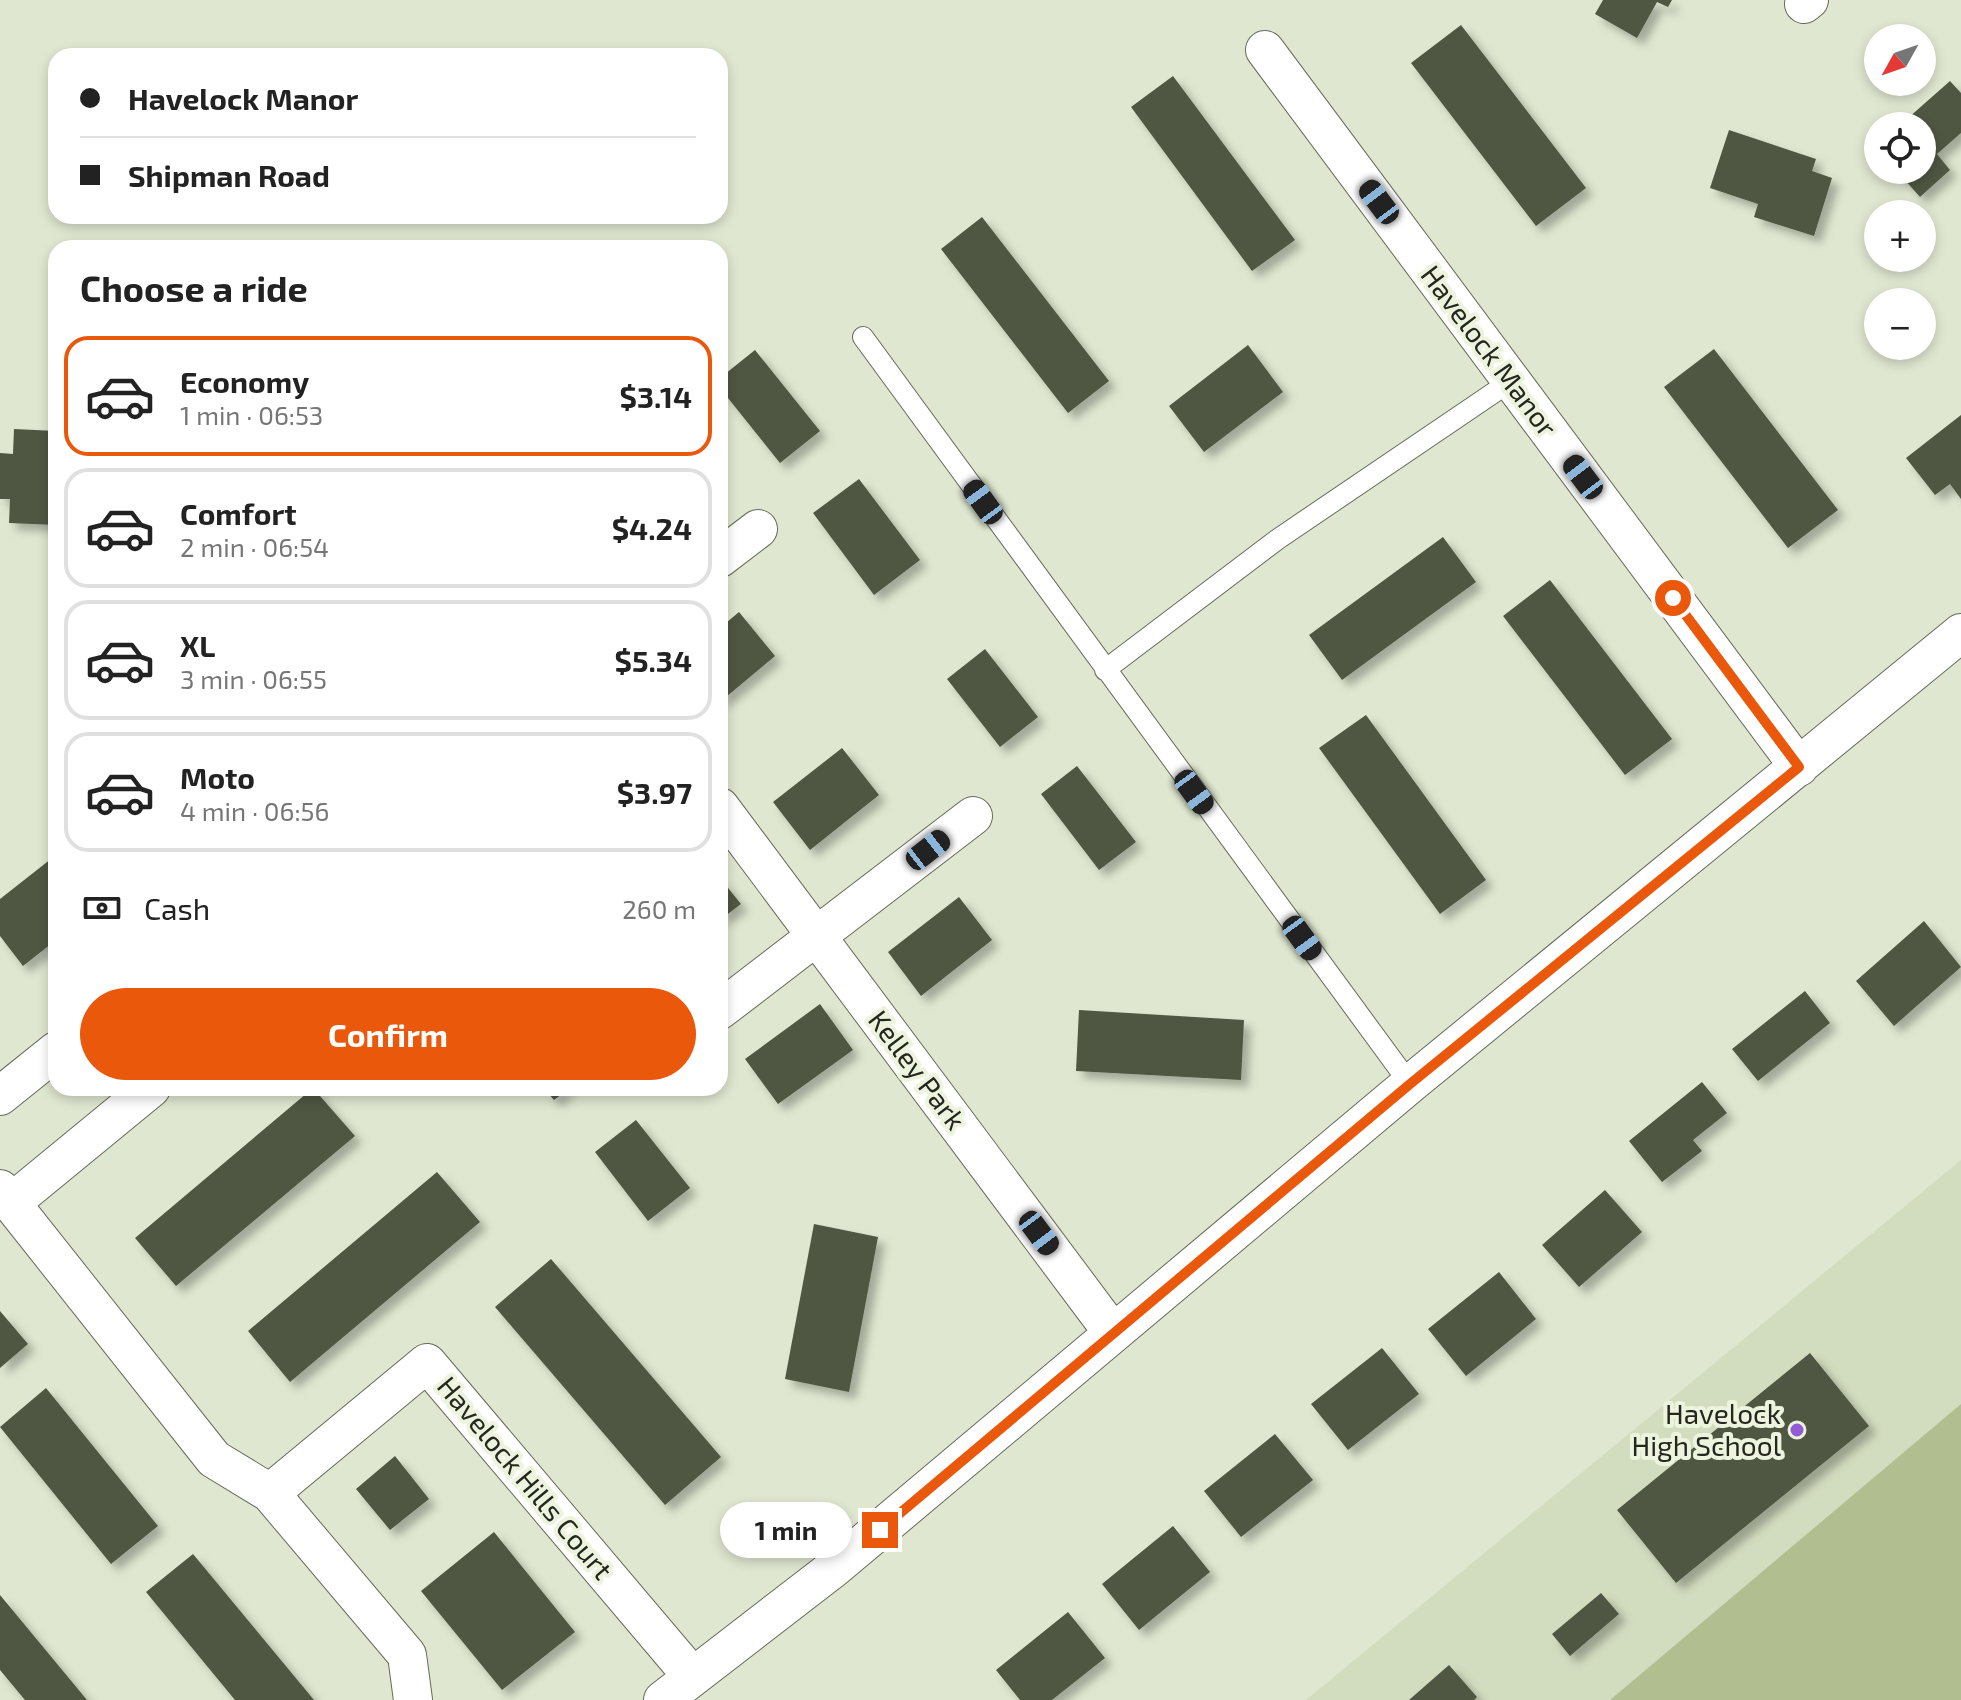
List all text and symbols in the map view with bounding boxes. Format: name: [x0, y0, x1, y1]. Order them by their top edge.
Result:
north arrow: [1864, 24, 1936, 96]
map controls: [1864, 24, 1936, 360]
text: Havelock Manor: [128, 80, 358, 116]
button: locate: [1864, 112, 1936, 184]
text: Shipman Road: [128, 157, 330, 193]
car: [1355, 176, 1403, 228]
button: +: [1864, 200, 1936, 272]
street label: Havelock Manor: [1414, 258, 1565, 443]
text: Choose a ride: [80, 266, 308, 309]
button: −: [1864, 288, 1936, 360]
icon: car: [84, 360, 156, 432]
text: Economy: [180, 363, 309, 399]
text: $3.14: [620, 378, 692, 414]
text: 1 min · 06:53: [180, 399, 323, 430]
car: [1559, 451, 1607, 503]
car: [959, 476, 1007, 528]
icon: car: [84, 492, 156, 564]
text: Comfort: [180, 495, 297, 531]
text: $4.24: [612, 510, 692, 546]
text: 2 min · 06:54: [180, 531, 329, 562]
route start: [1655, 580, 1691, 616]
icon: car: [84, 624, 156, 696]
text: XL: [180, 627, 215, 663]
text: $5.34: [615, 642, 692, 678]
text: 3 min · 06:55: [180, 663, 327, 694]
icon: car: [84, 756, 156, 828]
text: Moto: [180, 759, 255, 795]
car: [1170, 766, 1218, 818]
text: $3.97: [617, 774, 692, 810]
text: 4 min · 06:56: [180, 795, 329, 826]
car: [902, 826, 954, 874]
icon: cash: [80, 886, 124, 930]
text: Cash: [144, 890, 210, 926]
text: 260 m: [622, 893, 696, 924]
car: [1278, 912, 1326, 964]
button: Confirm: [80, 988, 696, 1080]
street label: Kelley Park: [862, 1003, 974, 1136]
car: [1015, 1207, 1063, 1259]
street label: Havelock Hills Court: [431, 1369, 621, 1586]
place label: Havelock High School: [1631, 1396, 1782, 1462]
marker: Havelock High School: [1788, 1421, 1806, 1439]
callout: 1 min: [720, 1502, 852, 1558]
route end: [862, 1512, 898, 1548]
text: 1 min: [755, 1514, 817, 1545]

